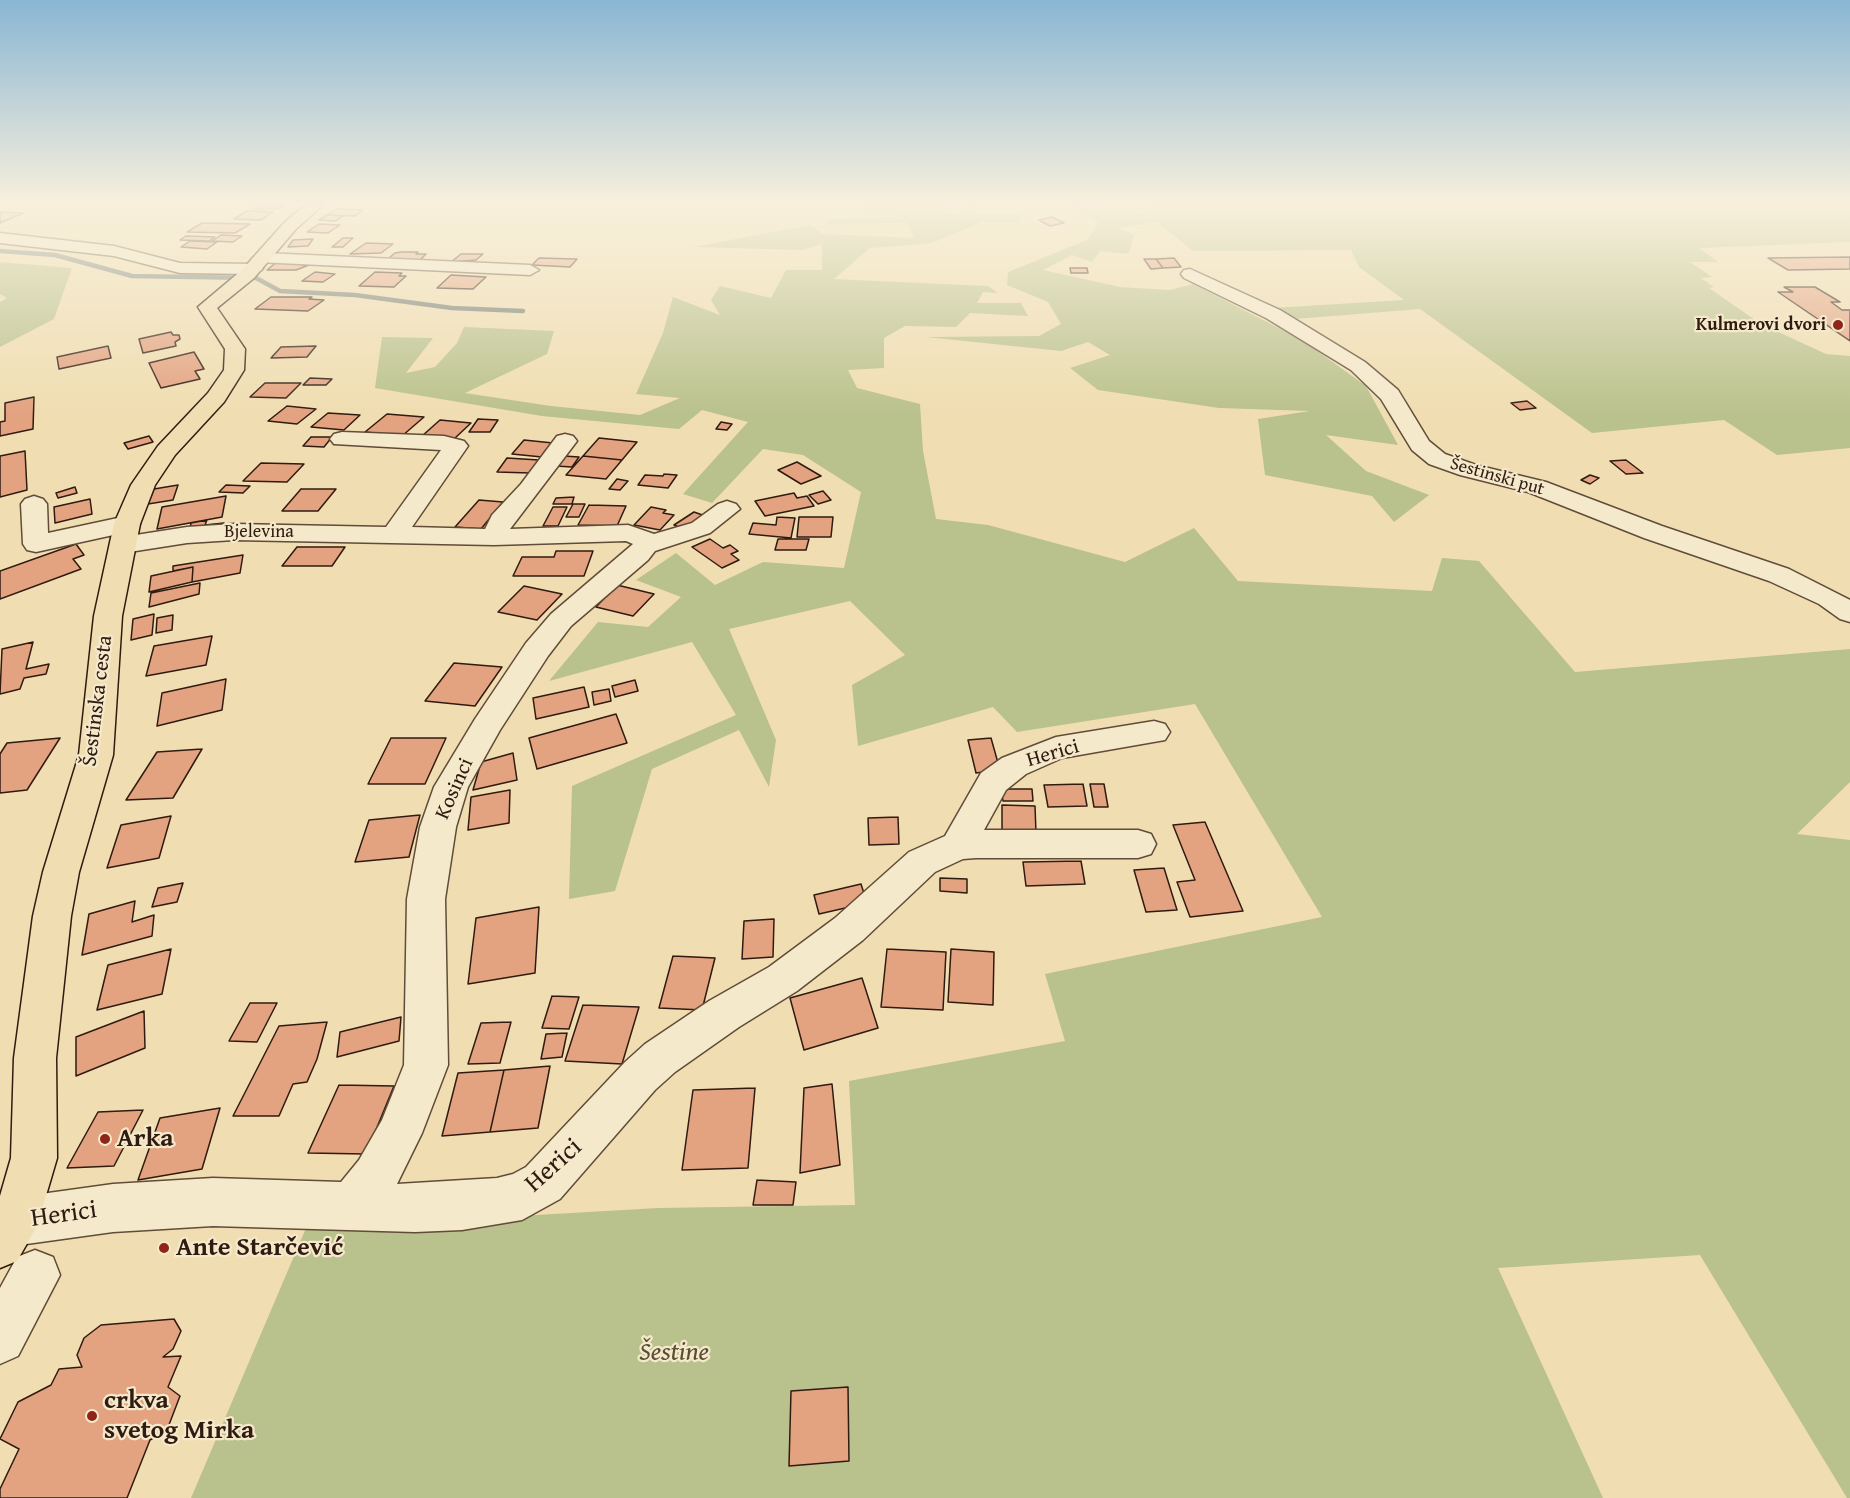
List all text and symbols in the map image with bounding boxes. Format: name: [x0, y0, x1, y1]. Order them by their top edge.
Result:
place label: Kulmerovi dvori: [1696, 314, 1826, 336]
marker: Kulmerovi dvori: [1831, 318, 1845, 332]
street label: Šestinski put: [1447, 453, 1547, 501]
street label: Bjelevina: [224, 521, 294, 543]
street label: Šestinska cesta: [77, 634, 119, 768]
street label: Herici: [1024, 735, 1082, 773]
street label: Kosinci: [430, 754, 480, 824]
place label: Arka: [117, 1123, 174, 1155]
marker: Arka: [98, 1132, 112, 1146]
street label: Herici: [519, 1132, 589, 1200]
street label: Herici: [29, 1195, 99, 1235]
place label: Ante Starčević: [176, 1232, 343, 1264]
marker: Ante Starčević: [157, 1241, 171, 1255]
park label: Šestine: [639, 1337, 709, 1369]
place label: crkva svetog Mirka: [104, 1385, 254, 1446]
marker: crkva svetog Mirka: [85, 1409, 99, 1423]

